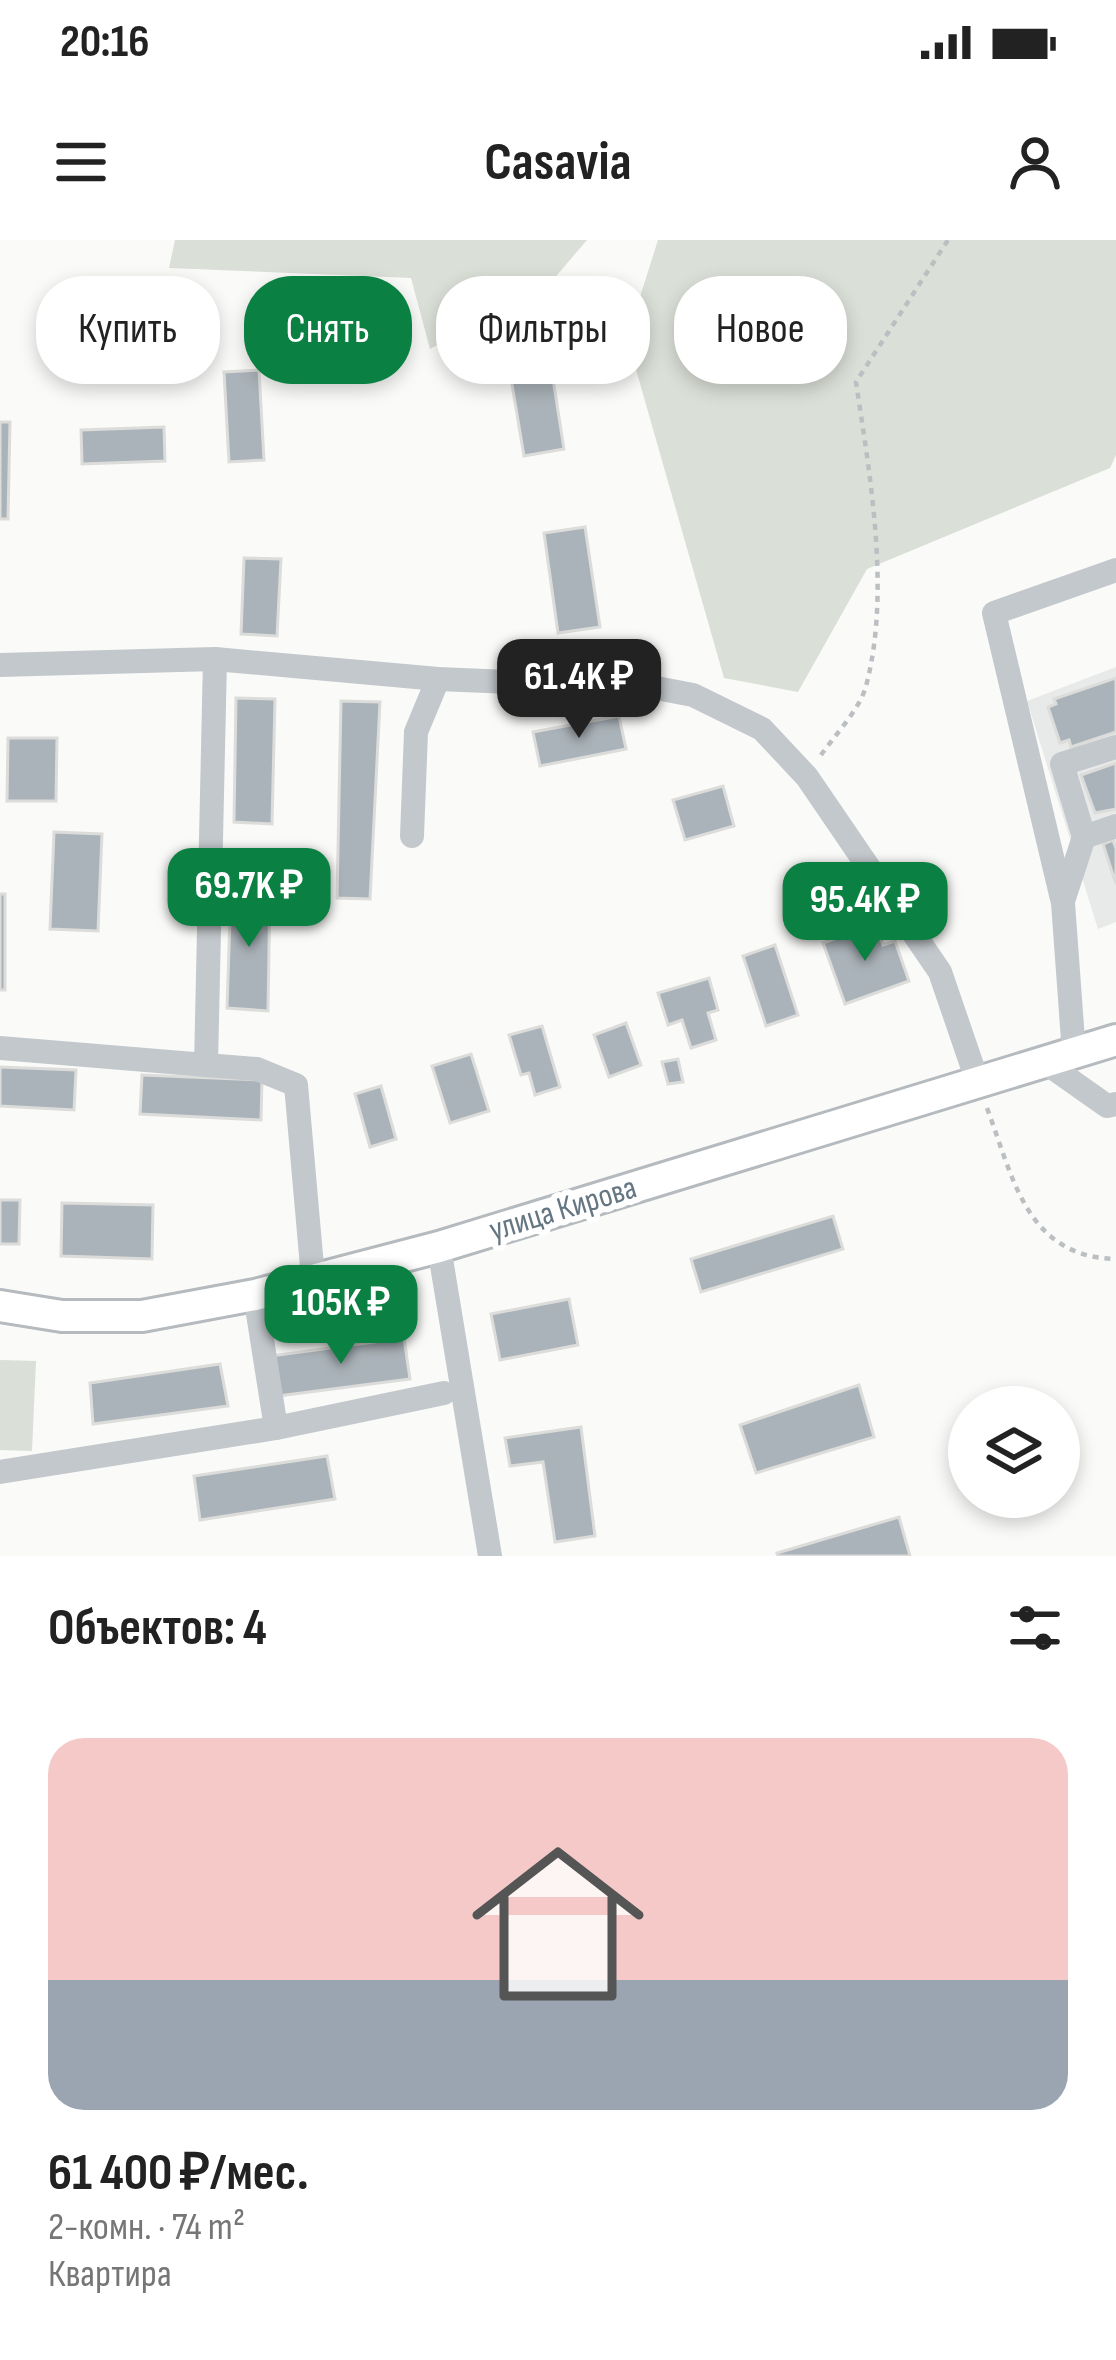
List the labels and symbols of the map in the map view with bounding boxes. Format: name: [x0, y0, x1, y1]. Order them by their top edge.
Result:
pin: 61.4K ₽: [468, 639, 690, 741]
pin: 69.7K ₽: [138, 848, 360, 950]
pin: 95.4K ₽: [754, 862, 976, 964]
street label: улица Кирова: [485, 1168, 641, 1250]
pin: 105K ₽: [243, 1265, 439, 1367]

